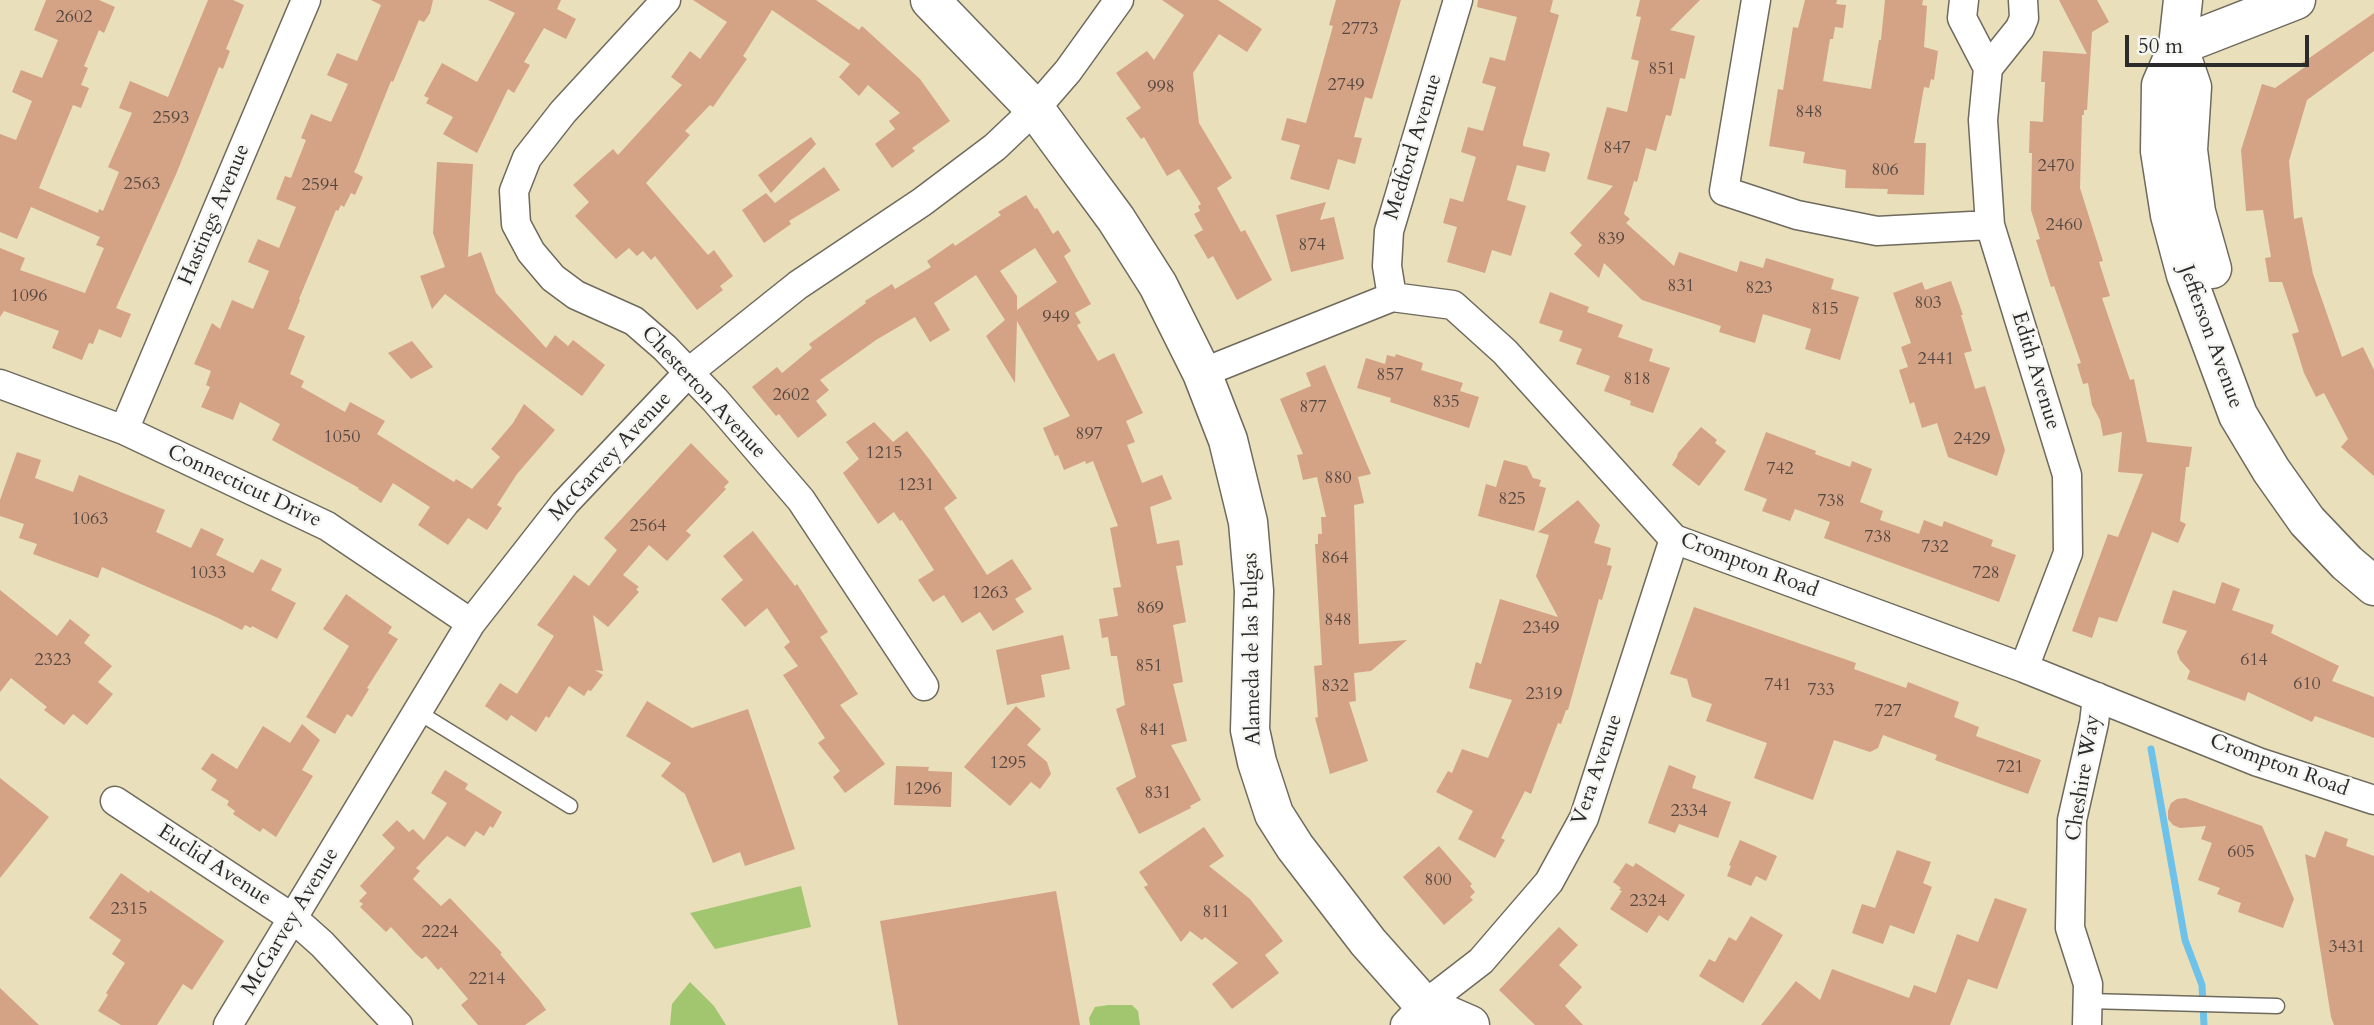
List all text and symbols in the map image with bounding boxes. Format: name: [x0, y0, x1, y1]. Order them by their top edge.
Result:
house number: 2602: [56, 7, 92, 29]
house number: 2773: [1342, 19, 1378, 41]
scale bar: [2129, 21, 2313, 65]
text: 50 m: [2138, 32, 2183, 61]
house number: 851: [1648, 59, 1676, 81]
street label: Medford Avenue: [1380, 71, 1448, 223]
house number: 2749: [1328, 75, 1364, 97]
house number: 998: [1147, 77, 1175, 99]
house number: 848: [1795, 102, 1823, 124]
house number: 2593: [153, 108, 189, 130]
house number: 847: [1603, 138, 1631, 160]
street label: Hastings Avenue: [174, 141, 256, 289]
house number: 2470: [2038, 156, 2074, 178]
house number: 806: [1871, 160, 1899, 182]
house number: 2563: [124, 174, 160, 196]
house number: 2594: [302, 175, 338, 197]
house number: 2460: [2046, 215, 2082, 237]
house number: 839: [1597, 229, 1625, 251]
house number: 874: [1298, 235, 1326, 257]
street label: Jefferson Avenue: [2172, 262, 2248, 412]
house number: 831: [1667, 276, 1695, 298]
house number: 823: [1745, 278, 1773, 300]
house number: 1096: [11, 286, 47, 308]
house number: 803: [1914, 293, 1942, 315]
house number: 815: [1811, 299, 1839, 321]
house number: 949: [1042, 307, 1070, 329]
street label: Edith Avenue: [2005, 309, 2065, 433]
street label: Chesterton Avenue: [635, 322, 771, 464]
house number: 2441: [1918, 349, 1954, 371]
house number: 857: [1376, 365, 1404, 387]
house number: 818: [1623, 369, 1651, 391]
house number: 2602: [773, 385, 809, 407]
street label: McGarvey Avenue: [545, 387, 677, 527]
house number: 835: [1432, 392, 1460, 414]
house number: 877: [1299, 397, 1327, 419]
house number: 897: [1075, 424, 1103, 446]
house number: 1050: [324, 427, 360, 449]
house number: 2429: [1954, 429, 1990, 451]
street label: Connecticut Drive: [163, 440, 325, 534]
house number: 1215: [866, 443, 902, 465]
house number: 742: [1766, 459, 1794, 481]
house number: 880: [1324, 468, 1352, 490]
house number: 1231: [898, 475, 934, 497]
house number: 825: [1498, 489, 1526, 511]
house number: 738: [1817, 491, 1845, 513]
house number: 1063: [72, 509, 108, 531]
house number: 2564: [630, 516, 666, 538]
house number: 738: [1864, 527, 1892, 549]
street label: Crompton Road: [1676, 528, 1822, 604]
house number: 732: [1921, 537, 1949, 559]
house number: 864: [1321, 548, 1349, 570]
street label: Alameda de las Pulgas: [1239, 552, 1267, 746]
house number: 1033: [190, 563, 226, 585]
house number: 728: [1972, 563, 2000, 585]
house number: 1263: [972, 583, 1008, 605]
house number: 869: [1136, 598, 1164, 620]
house number: 848: [1324, 610, 1352, 632]
house number: 2349: [1523, 618, 1559, 640]
house number: 2323: [35, 650, 71, 672]
house number: 614: [2240, 650, 2268, 672]
house number: 851: [1135, 656, 1163, 678]
house number: 610: [2293, 674, 2321, 696]
house number: 741: [1764, 675, 1792, 697]
house number: 832: [1321, 676, 1349, 698]
house number: 733: [1807, 680, 1835, 702]
house number: 2319: [1526, 684, 1562, 706]
house number: 727: [1874, 701, 1902, 723]
street label: Vera Avenue: [1567, 711, 1629, 829]
street label: Cheshire Way: [2062, 713, 2106, 843]
house number: 841: [1139, 720, 1167, 742]
street label: Crompton Road: [2206, 729, 2352, 803]
house number: 1295: [990, 753, 1026, 775]
house number: 721: [1996, 757, 2024, 779]
house number: 1296: [905, 779, 941, 801]
house number: 831: [1144, 783, 1172, 805]
house number: 2334: [1671, 801, 1707, 823]
street label: Euclid Avenue: [153, 820, 275, 912]
house number: 605: [2227, 842, 2255, 864]
street label: McGarvey Avenue: [237, 844, 345, 1000]
house number: 800: [1424, 870, 1452, 892]
house number: 2324: [1630, 891, 1666, 913]
house number: 2315: [111, 899, 147, 921]
house number: 811: [1202, 902, 1230, 924]
house number: 2224: [422, 922, 458, 944]
house number: 3431: [2329, 937, 2365, 959]
house number: 2214: [469, 969, 505, 991]

